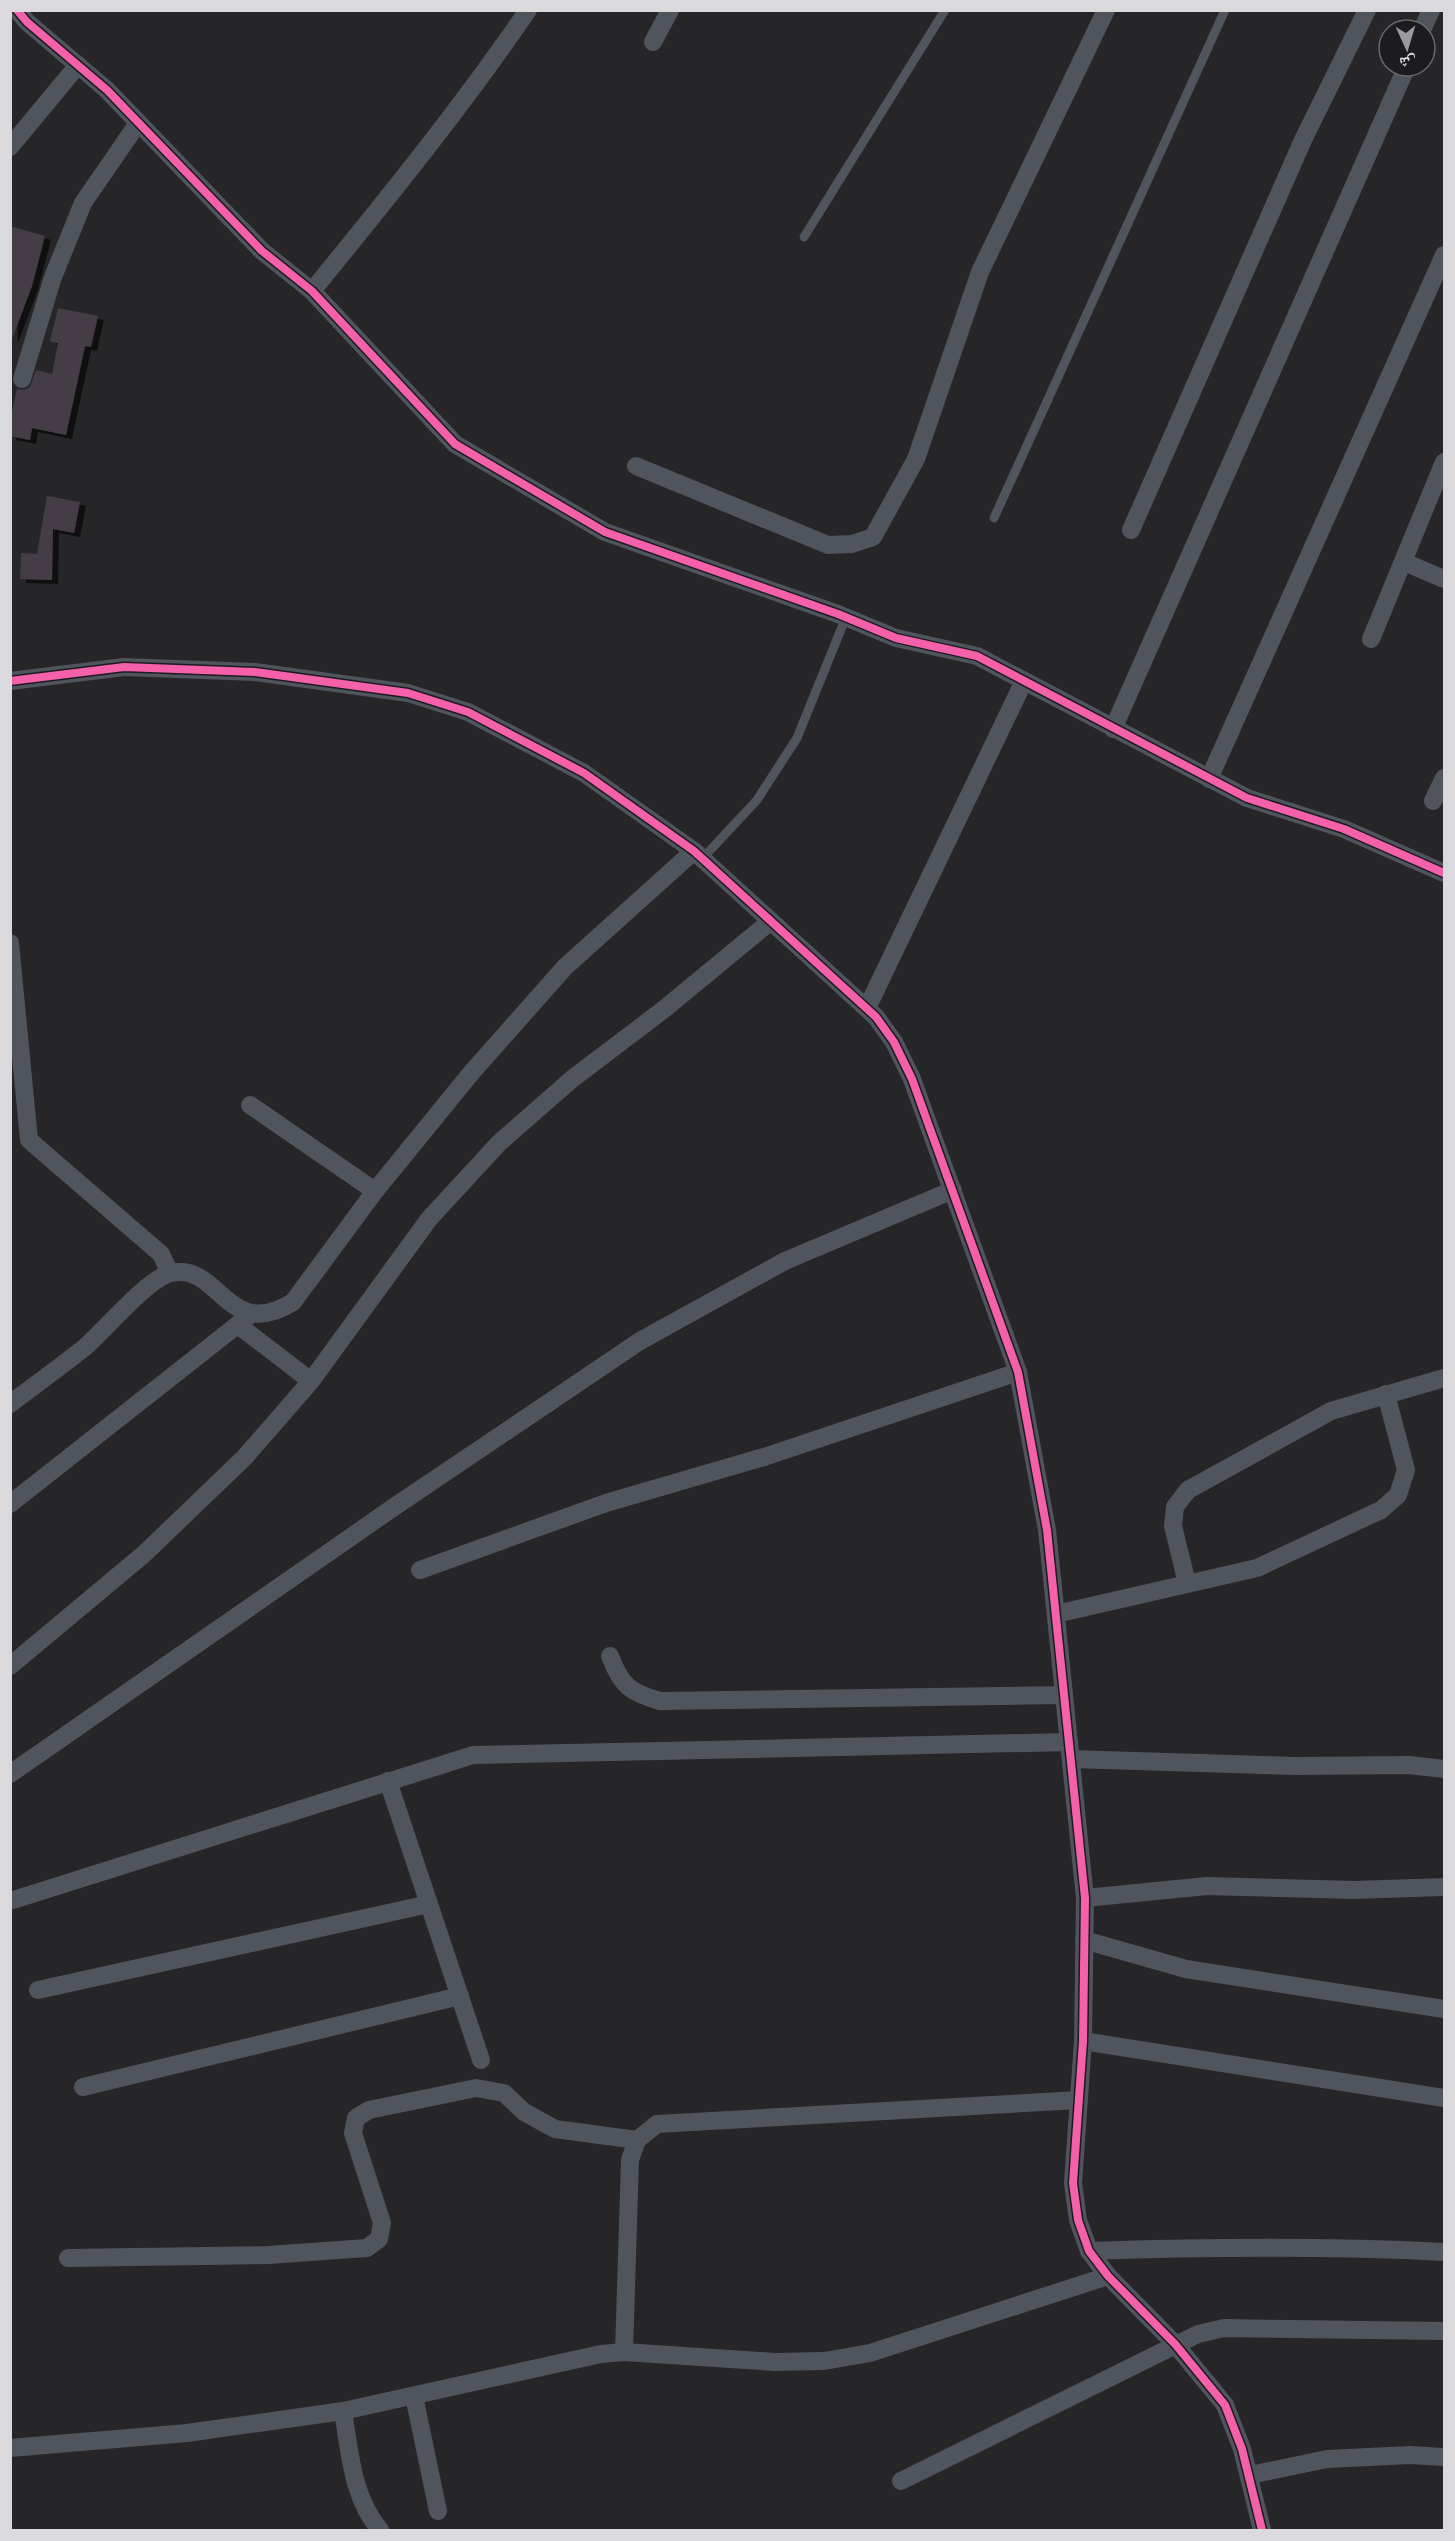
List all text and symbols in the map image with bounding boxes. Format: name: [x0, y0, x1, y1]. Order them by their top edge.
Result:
north arrow: [1377, 18, 1437, 78]
text: ش: [1399, 52, 1417, 73]

